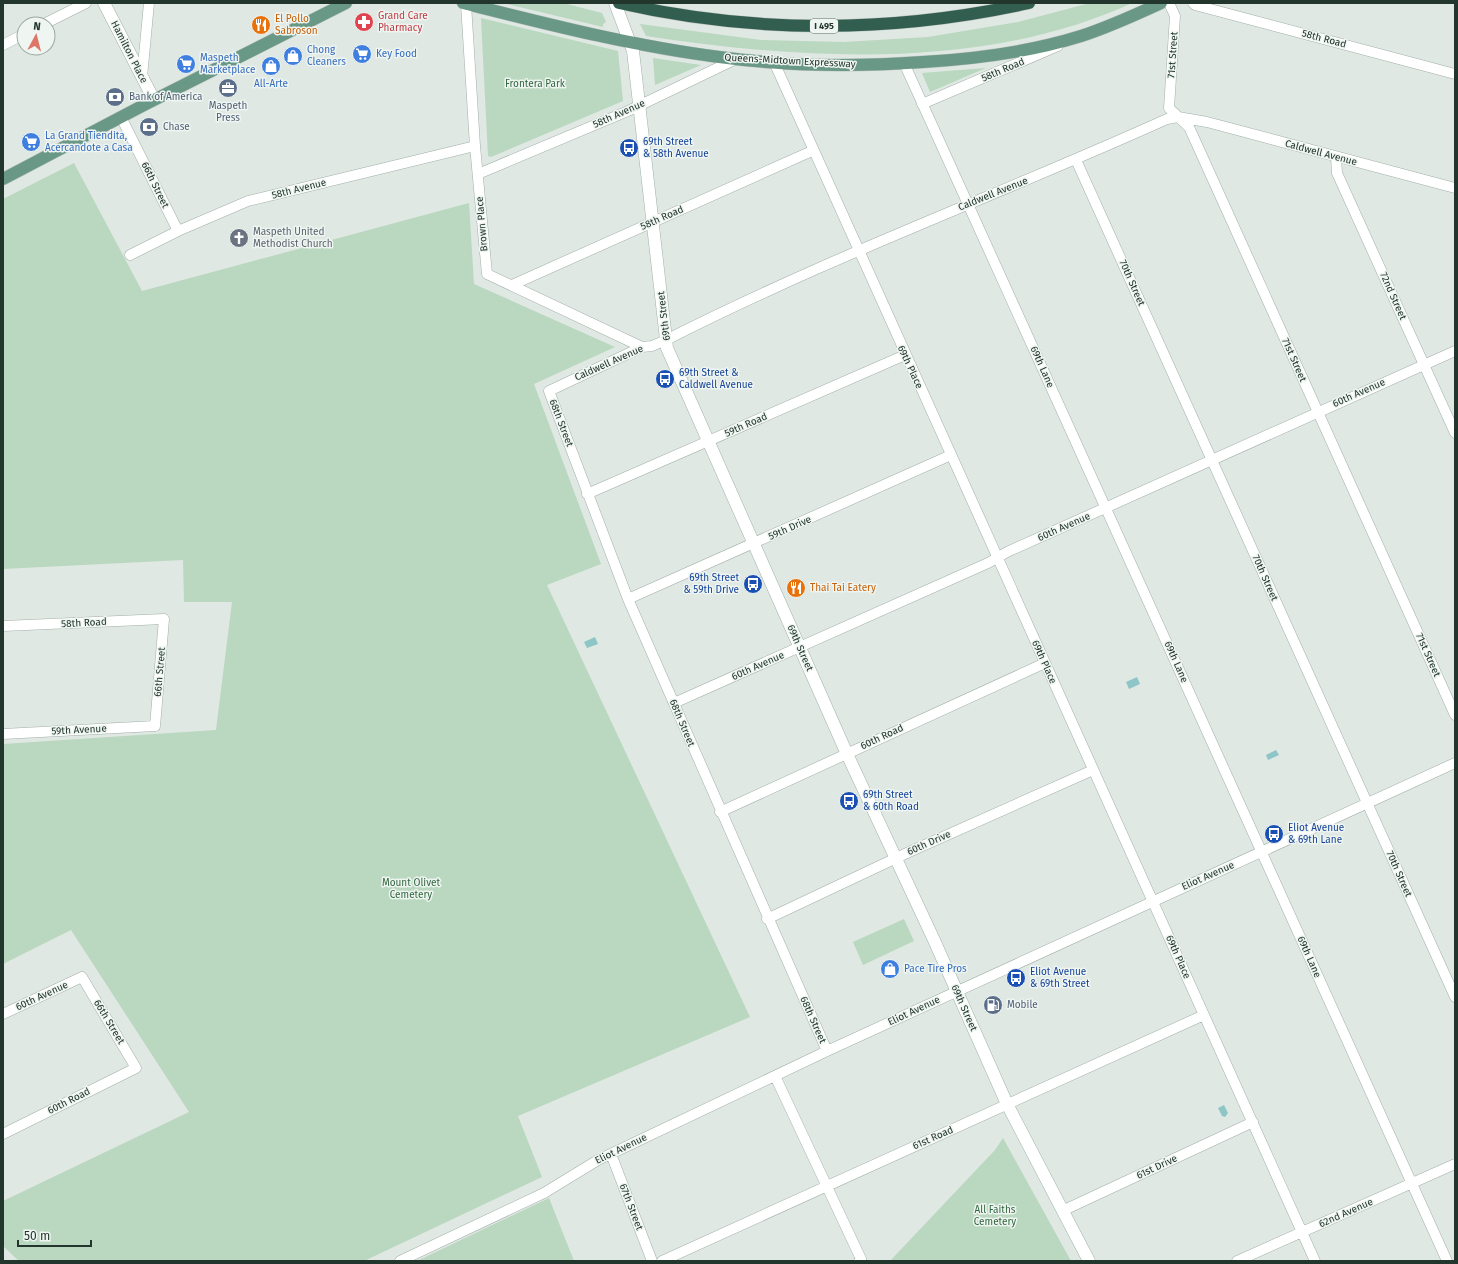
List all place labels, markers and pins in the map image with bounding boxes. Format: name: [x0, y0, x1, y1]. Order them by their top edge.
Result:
place label: Grand Care Pharmacy: [378, 10, 428, 34]
pharmacy icon: Grand Care Pharmacy: [353, 11, 375, 33]
place label: El Pollo Sabroson: [275, 13, 318, 37]
restaurant icon: El Pollo Sabroson: [250, 14, 272, 36]
supermarket icon: Key Food: [351, 43, 373, 65]
place label: Chong Cleaners: [307, 44, 346, 68]
shop icon: Chong Cleaners: [282, 45, 304, 67]
place label: Key Food: [376, 48, 417, 60]
place label: Maspeth Marketplace: [200, 52, 255, 76]
supermarket icon: Maspeth Marketplace: [175, 53, 197, 75]
shop icon: All-Arte: [260, 55, 282, 77]
office icon: Maspeth Press: [217, 77, 239, 99]
place label: All-Arte: [254, 78, 288, 90]
bank icon: Bank of America: [104, 86, 126, 108]
place label: Bank of America: [129, 91, 203, 103]
place label: Maspeth Press: [209, 100, 247, 124]
bank icon: Chase: [138, 116, 160, 138]
place label: Chase: [163, 121, 190, 133]
place label: La Grand Tiendita, Acercandote a Casa: [45, 130, 133, 154]
supermarket icon: La Grand Tiendita, Acercandote a Casa: [20, 131, 42, 153]
place label: 69th Street & 58th Avenue: [643, 136, 709, 160]
bus stop icon: 69th Street & 58th Avenue: [618, 137, 640, 159]
place label: Maspeth United Methodist Church: [253, 226, 333, 250]
church icon: Maspeth United Methodist Church: [228, 227, 250, 249]
place label: 69th Street & Caldwell Avenue: [679, 367, 753, 391]
bus stop icon: 69th Street & Caldwell Avenue: [654, 368, 676, 390]
place label: 69th Street & 59th Drive: [683, 572, 739, 596]
bus stop icon: 69th Street & 59th Drive: [742, 573, 764, 595]
restaurant icon: Thai Tai Eatery: [785, 577, 807, 599]
place label: Thai Tai Eatery: [810, 582, 876, 594]
place label: 69th Street & 60th Road: [863, 789, 919, 813]
bus stop icon: 69th Street & 60th Road: [838, 790, 860, 812]
place label: Eliot Avenue & 69th Lane: [1288, 822, 1344, 846]
bus stop icon: Eliot Avenue & 69th Lane: [1263, 823, 1285, 845]
shop icon: Pace Tire Pros: [879, 958, 901, 980]
place label: Pace Tire Pros: [904, 963, 967, 975]
place label: Eliot Avenue & 69th Street: [1030, 966, 1090, 990]
bus stop icon: Eliot Avenue & 69th Street: [1005, 967, 1027, 989]
fuel station icon: Mobile: [982, 994, 1004, 1016]
place label: Mobile: [1007, 999, 1038, 1011]

